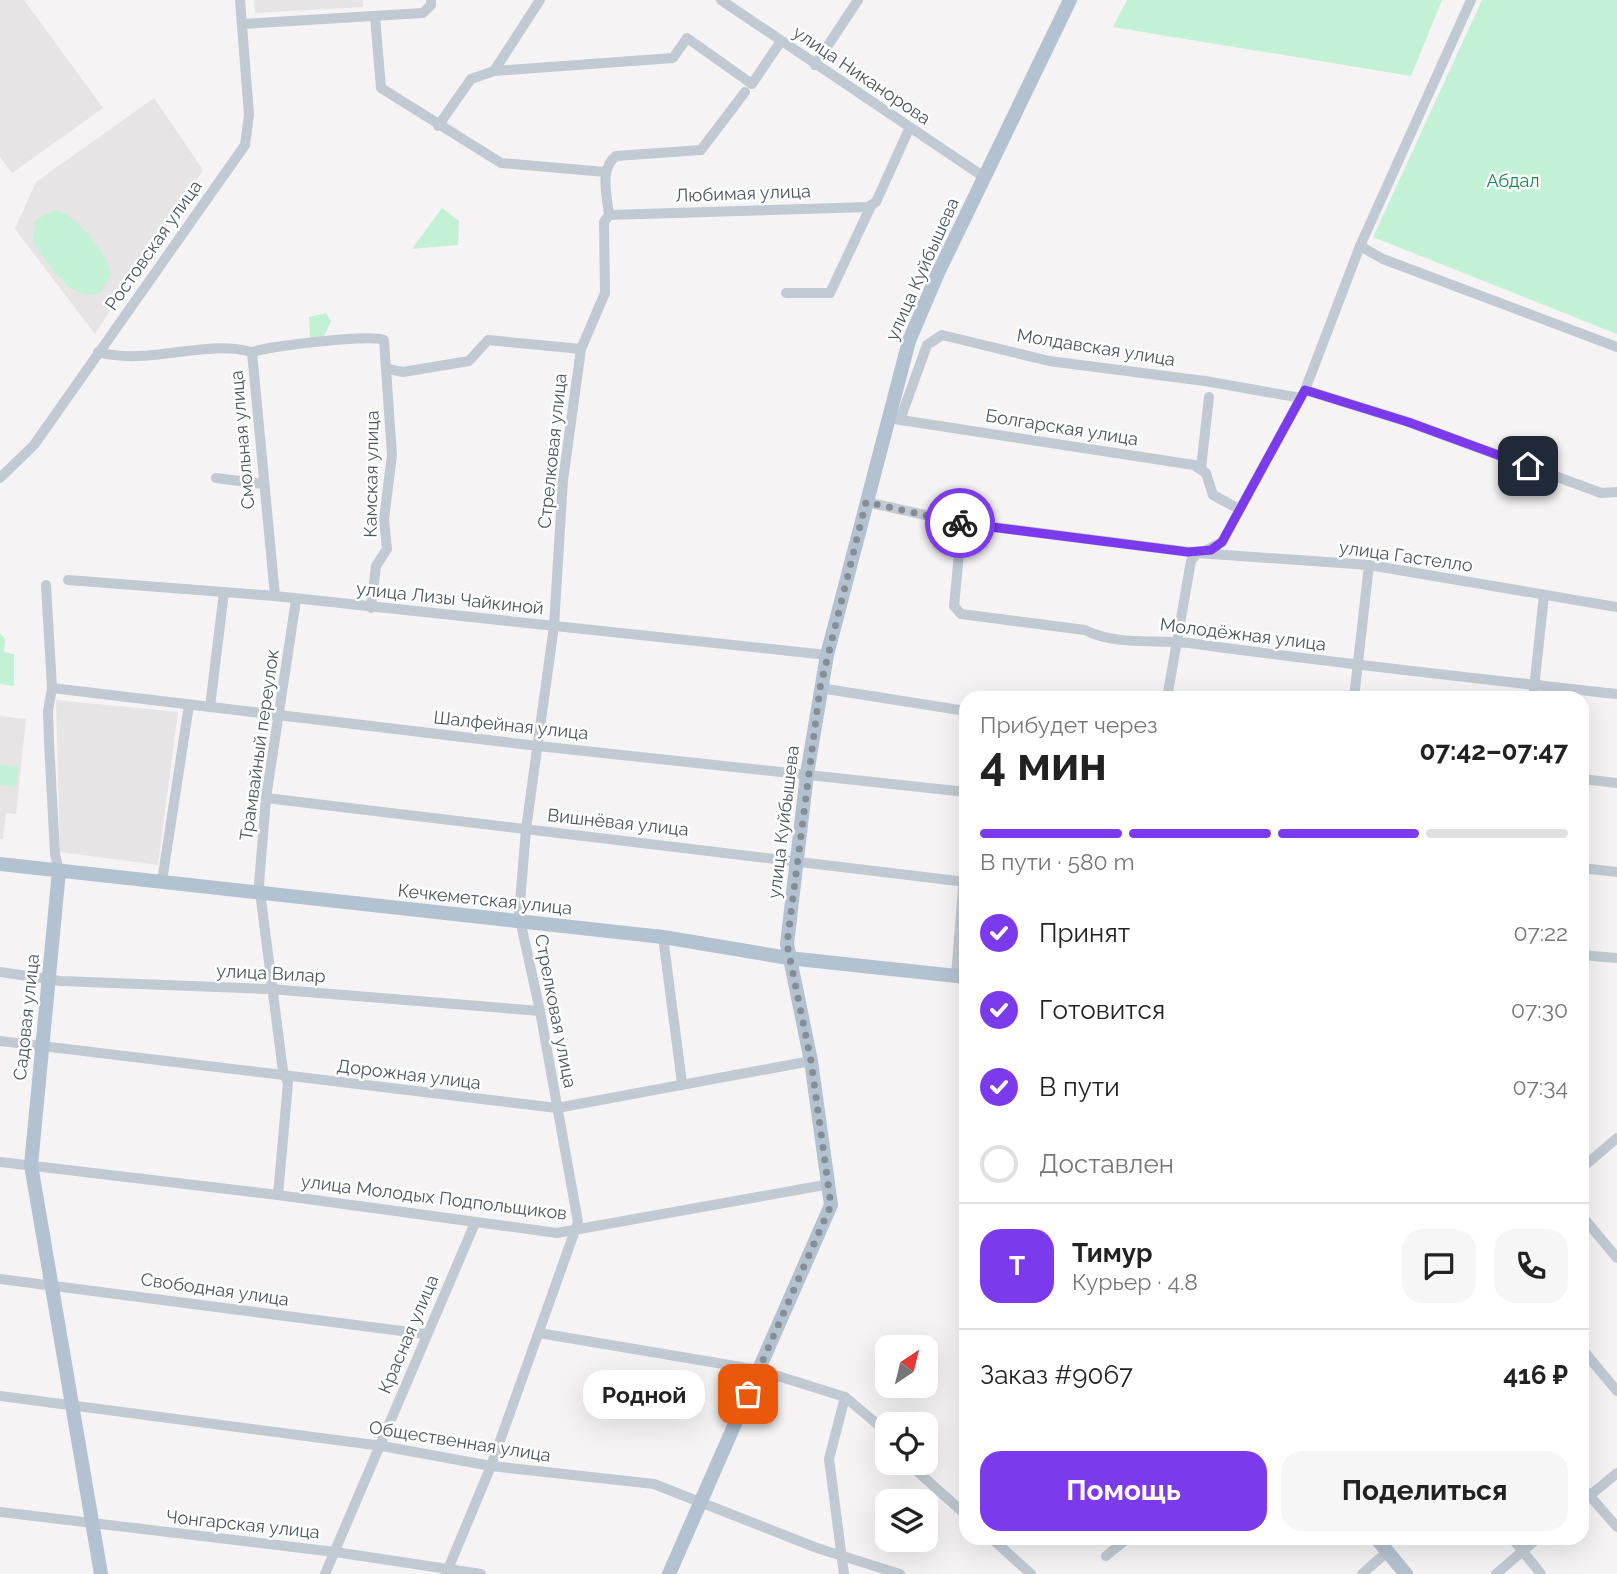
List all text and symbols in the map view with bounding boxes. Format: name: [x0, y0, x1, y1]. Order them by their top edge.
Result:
street label: улица Никанорова: [789, 21, 935, 129]
park label: Абдал: [1486, 170, 1540, 191]
street label: Ростовская улица: [100, 176, 206, 314]
street label: Любимая улица: [675, 180, 811, 206]
street label: улица Куйбышева: [881, 194, 963, 344]
street label: Молдавская улица: [1015, 324, 1177, 370]
street label: Смольная улица: [225, 370, 259, 510]
street label: Стрелковая улица: [533, 372, 571, 530]
street label: Болгарская улица: [984, 405, 1140, 449]
street label: Камская улица: [359, 410, 383, 538]
pin: [1498, 436, 1558, 496]
icon: home: [1509, 447, 1547, 485]
courier: [925, 488, 995, 558]
icon: bike: [941, 504, 979, 542]
street label: улица Гастелло: [1338, 536, 1475, 576]
street label: улица Лизы Чайкиной: [355, 578, 545, 618]
street label: Молодёжная улица: [1159, 613, 1327, 655]
street label: Трамвайный переулок: [235, 648, 283, 842]
street label: Шалфейная улица: [433, 706, 589, 744]
text: Прибудет через: [980, 711, 1158, 738]
text: 07:42–07:47: [1419, 736, 1568, 766]
text: 4 мин: [980, 737, 1107, 791]
street label: улица Куйбышева: [763, 744, 803, 900]
street label: Вишнёвая улица: [546, 804, 690, 840]
text: В пути · 580 m: [980, 848, 1135, 875]
street label: Кечкеметская улица: [397, 879, 573, 919]
icon: check: [980, 914, 1018, 952]
text: Принят: [1039, 918, 1130, 948]
text: 07:22: [1513, 919, 1568, 946]
street label: Стрелковая улица: [531, 932, 581, 1090]
street label: Садовая улица: [9, 953, 43, 1081]
street label: улица Вилар: [216, 960, 326, 986]
icon: check: [980, 991, 1018, 1029]
text: Готовится: [1039, 995, 1165, 1025]
text: 07:30: [1511, 996, 1568, 1023]
street label: Дорожная улица: [336, 1055, 482, 1093]
icon: check: [980, 1068, 1018, 1106]
text: В пути: [1039, 1072, 1120, 1102]
text: 07:34: [1513, 1073, 1568, 1100]
text: Доставлен: [1039, 1149, 1174, 1179]
street label: улица Молодых Подпольщиков: [300, 1170, 568, 1224]
button: chat: [1402, 1229, 1476, 1303]
button: phone: [1494, 1229, 1568, 1303]
text: Тимур: [1072, 1238, 1152, 1268]
text: Т: [1009, 1251, 1025, 1281]
street label: Свободная улица: [140, 1268, 290, 1310]
text: Курьер · 4.8: [1072, 1268, 1198, 1295]
street label: Красная улица: [374, 1272, 442, 1396]
north arrow: [875, 1335, 938, 1398]
map controls: [875, 1335, 938, 1552]
text: Заказ #9067: [980, 1360, 1133, 1390]
text: 416 ₽: [1503, 1360, 1568, 1390]
pin: [718, 1364, 778, 1424]
callout: Родной: [584, 1370, 706, 1418]
icon: bag: [729, 1375, 767, 1413]
text: Родной: [602, 1381, 686, 1408]
button: locate: [875, 1412, 938, 1475]
street label: Общественная улица: [368, 1416, 552, 1466]
button: Помощь: [980, 1451, 1267, 1531]
button: Поделиться: [1281, 1451, 1568, 1531]
button: layers: [875, 1489, 938, 1552]
street label: Чонгарская улица: [165, 1505, 321, 1543]

